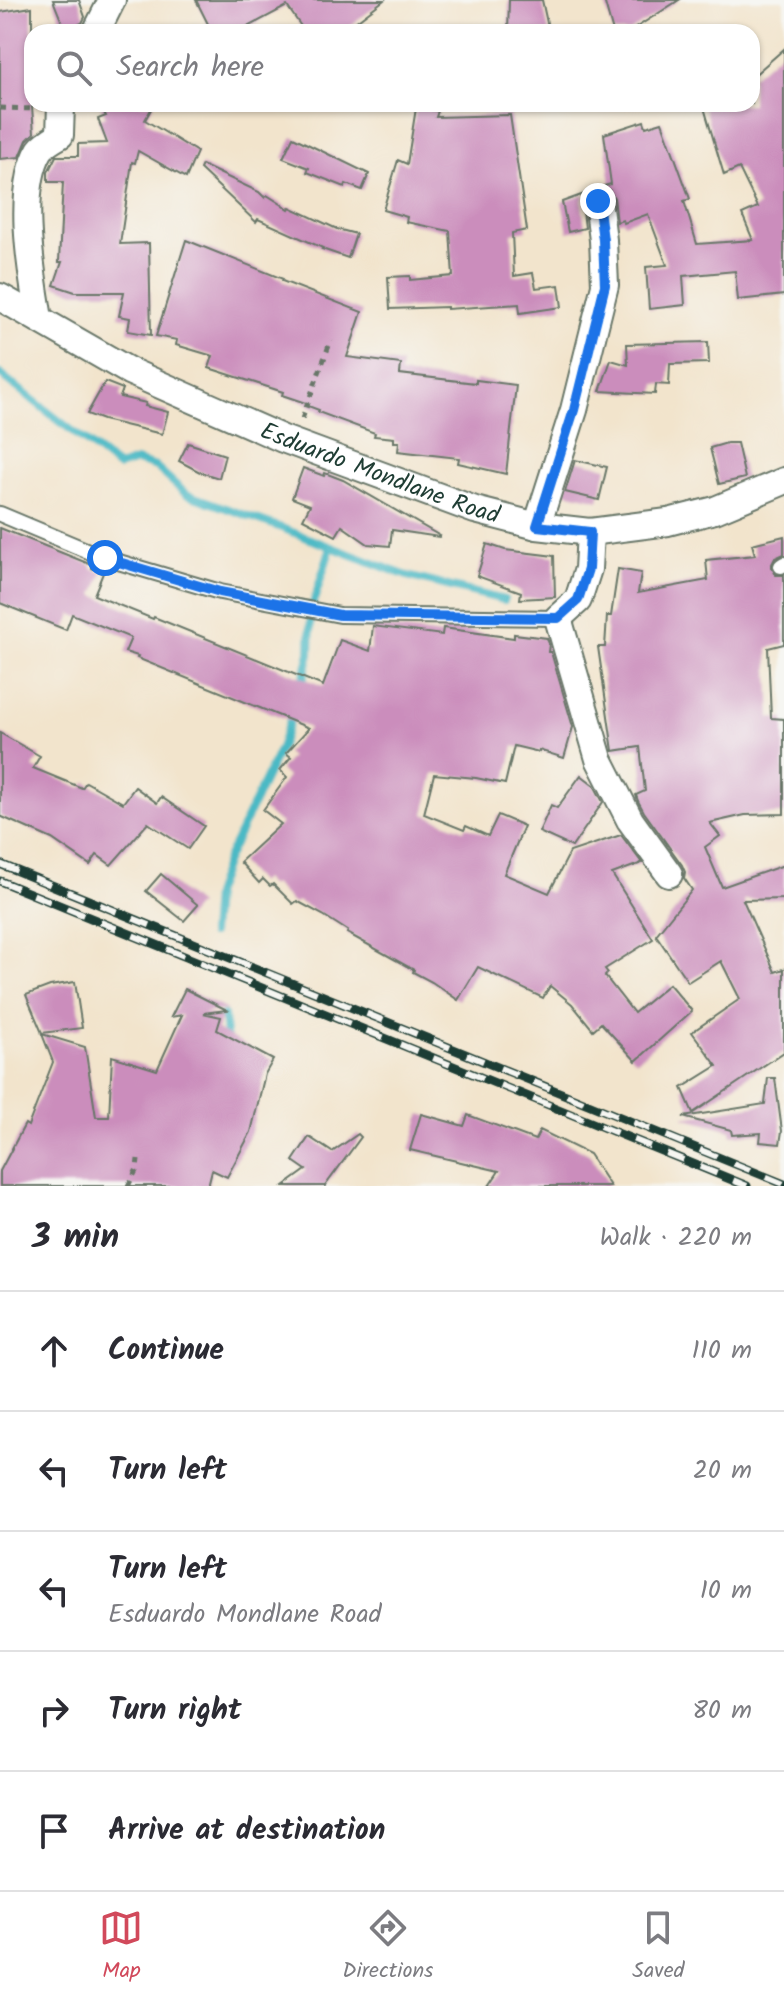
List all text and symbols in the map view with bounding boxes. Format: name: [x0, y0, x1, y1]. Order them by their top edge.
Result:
search box: [24, 24, 760, 112]
text: Search here: [116, 44, 264, 92]
icon: search: [52, 46, 96, 90]
route end: [580, 183, 616, 219]
street label: Esduardo Mondlane Road: [254, 412, 505, 535]
route start: [87, 540, 123, 576]
text: 3 min: [32, 1211, 119, 1265]
text: Walk · 220 m: [600, 1217, 752, 1259]
text: Continue: [108, 1327, 224, 1375]
icon: ahead: [32, 1329, 76, 1373]
text: 110 m: [692, 1330, 752, 1372]
text: Turn left: [108, 1447, 227, 1495]
icon: left: [32, 1449, 76, 1493]
text: 20 m: [693, 1450, 752, 1492]
text: Turn left: [108, 1546, 227, 1594]
icon: left: [32, 1569, 76, 1613]
text: 10 m: [700, 1570, 752, 1612]
text: Esduardo Mondlane Road: [108, 1594, 382, 1636]
text: Turn right: [108, 1687, 241, 1735]
icon: right: [32, 1689, 76, 1733]
text: 80 m: [692, 1690, 752, 1732]
text: Arrive at destination: [108, 1807, 385, 1855]
icon: arrive: [32, 1809, 76, 1853]
tab: Map: [99, 1906, 143, 1989]
tab: Directions: [342, 1906, 434, 1989]
tab: Saved: [632, 1906, 685, 1989]

